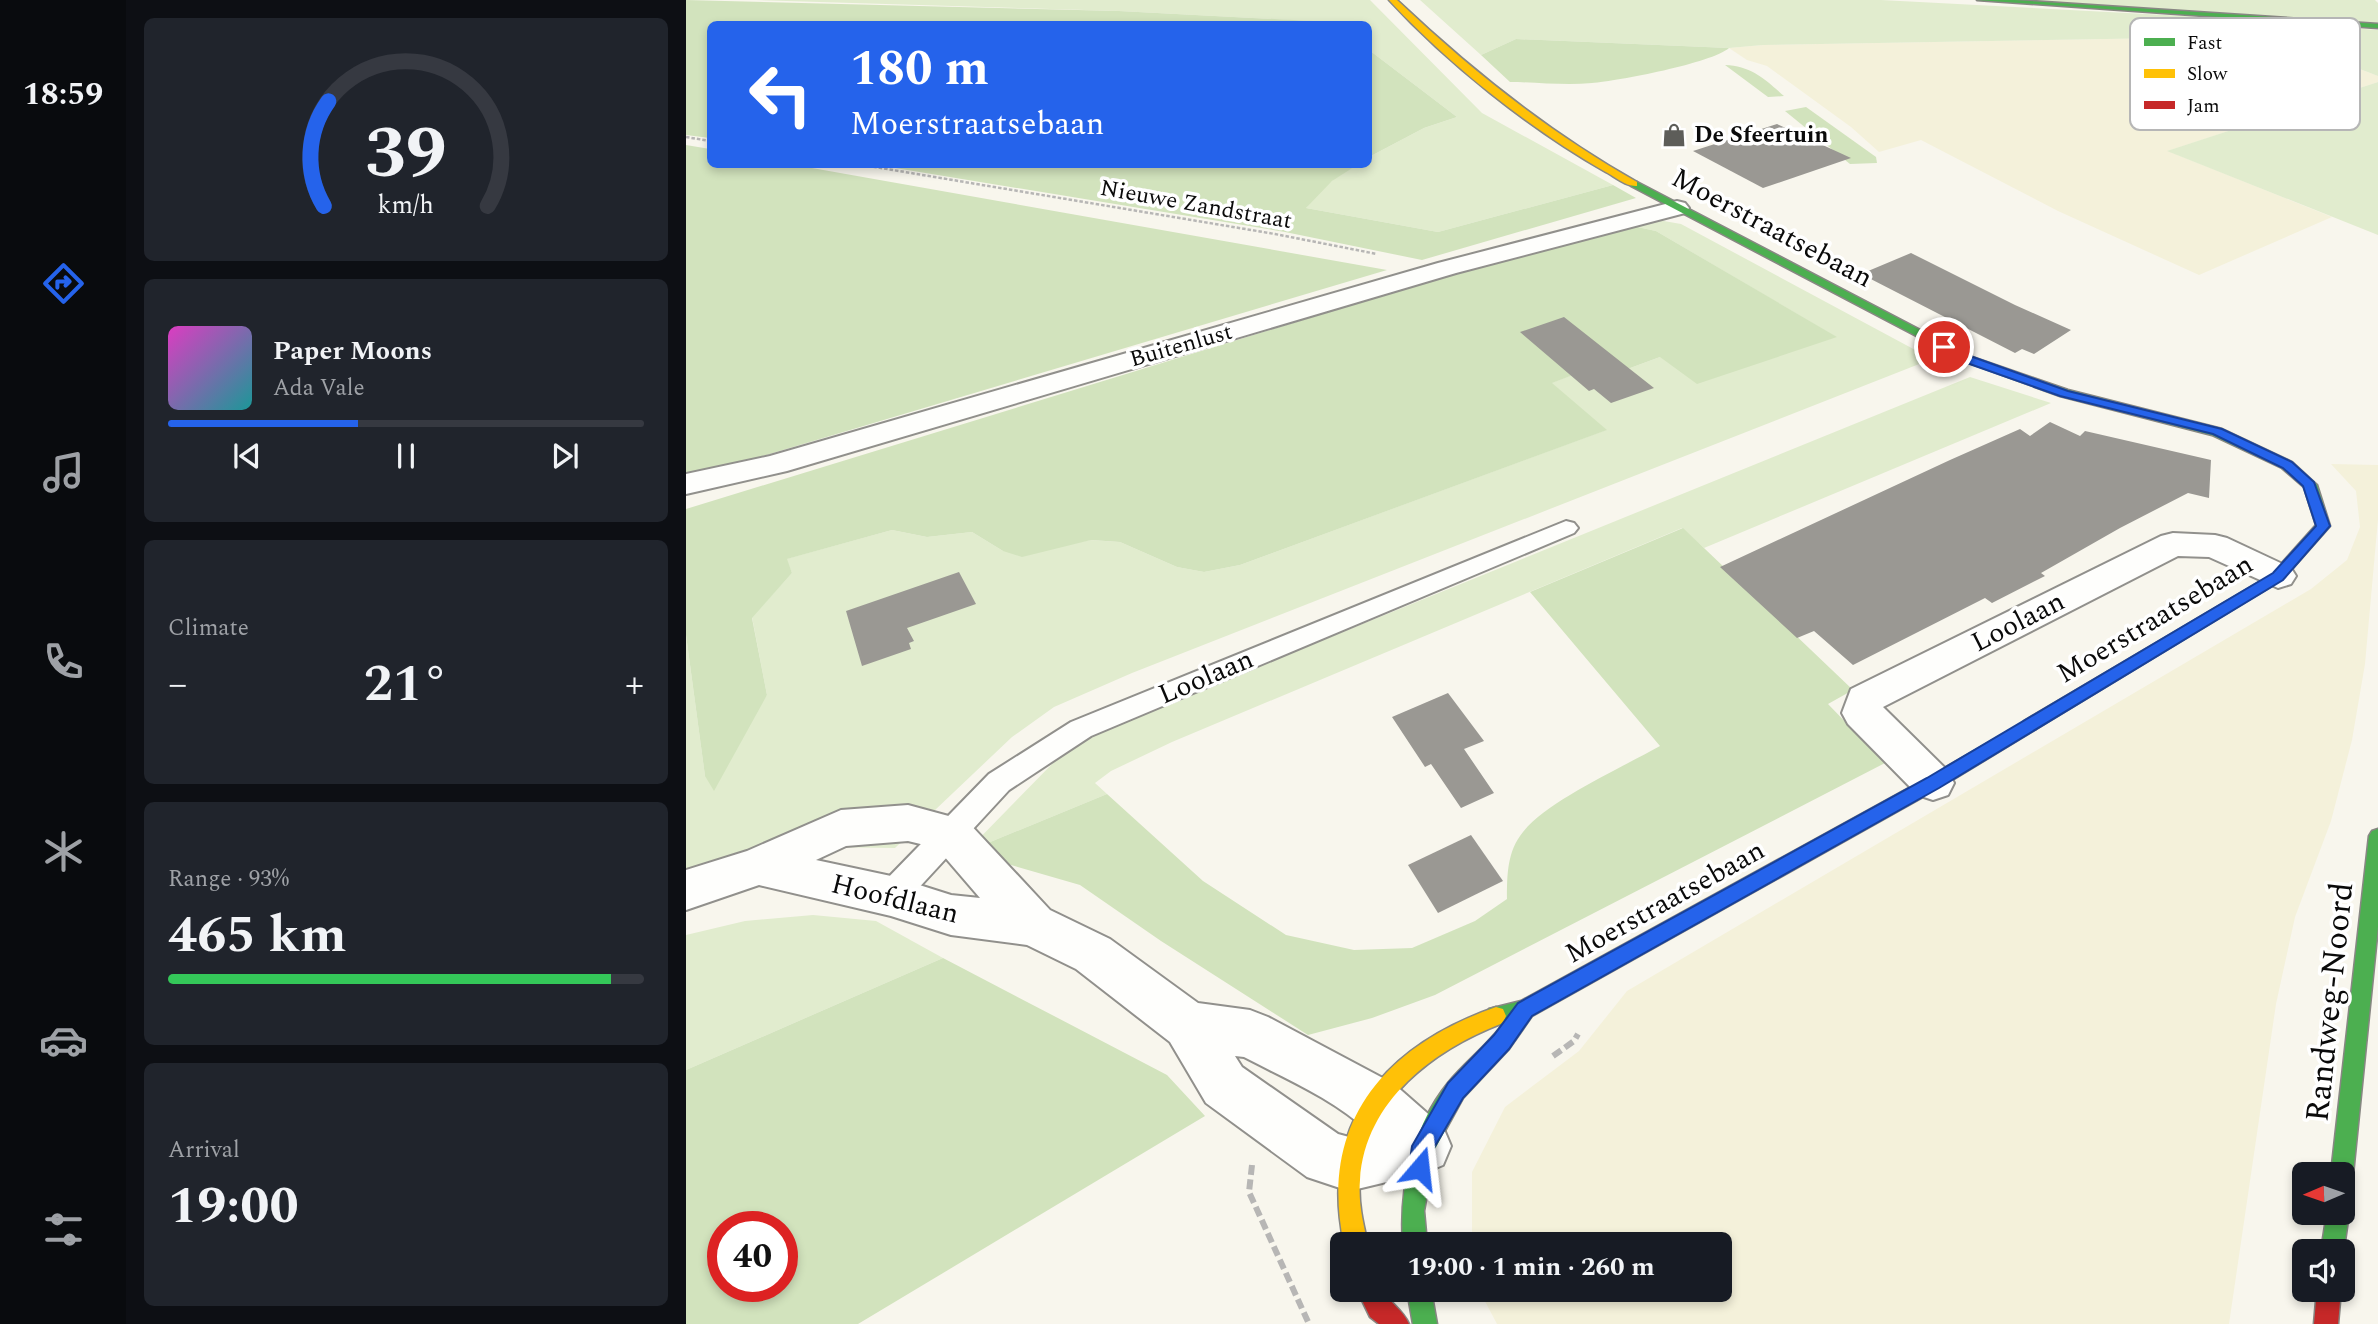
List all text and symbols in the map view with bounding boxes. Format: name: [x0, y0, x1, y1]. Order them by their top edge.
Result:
legend: [2130, 18, 2360, 130]
text: Fast: [2187, 29, 2223, 58]
text: 180 m: [850, 32, 989, 107]
icon: left: [735, 49, 826, 140]
text: Slow: [2187, 60, 2228, 89]
text: 18:59: [23, 70, 103, 119]
text: Jam: [2187, 92, 2219, 121]
text: 39: [365, 99, 447, 210]
text: Moerstraatsebaan: [850, 100, 1104, 149]
place label: De Sfeertuin: [1694, 118, 1829, 153]
shop icon: De Sfeertuin: [1660, 121, 1688, 149]
street label: Moerstraatsebaan: [1664, 157, 1880, 299]
street label: Nieuwe Zandstraat: [1097, 171, 1295, 239]
text: km/h: [378, 186, 434, 224]
icon: directions: [39, 259, 88, 308]
street label: Buitenlust: [1126, 315, 1236, 377]
pin: [1914, 317, 1974, 377]
icon: arrive: [1925, 328, 1963, 366]
text: Paper Moons: [273, 331, 432, 371]
text: Ada Vale: [273, 371, 365, 406]
icon: previous: [228, 437, 266, 475]
icon: pause: [387, 437, 425, 475]
icon: next: [546, 437, 584, 475]
icon: music: [39, 448, 88, 497]
street label: Moerstraatsebaan: [2049, 543, 2261, 695]
street label: Loolaan: [1964, 580, 2072, 664]
text: Climate: [168, 611, 249, 646]
icon: phone: [39, 637, 88, 686]
street label: Loolaan: [1152, 638, 1260, 716]
text: 21°: [364, 645, 448, 724]
text: −: [168, 656, 187, 714]
text: +: [625, 656, 644, 714]
icon: climate: [39, 827, 88, 876]
street label: Moerstraatsebaan: [1557, 829, 1773, 975]
text: Range · 93%: [168, 862, 289, 897]
street label: Hoofdlaan: [827, 862, 963, 936]
street label: Randweg-Noord: [2293, 880, 2367, 1124]
text: 465 km: [168, 896, 347, 975]
icon: car: [39, 1016, 88, 1065]
position arrow: [1383, 1131, 1457, 1205]
text: Arrival: [168, 1133, 240, 1168]
north arrow: [2292, 1162, 2356, 1225]
map controls: [2292, 1162, 2355, 1302]
text: 19:00: [168, 1167, 299, 1246]
icon: filters: [39, 1205, 88, 1254]
speed limit sign: 40: [707, 1211, 798, 1302]
button: sound: [2292, 1239, 2355, 1302]
text: 19:00 · 1 min · 260 m: [1407, 1247, 1655, 1287]

